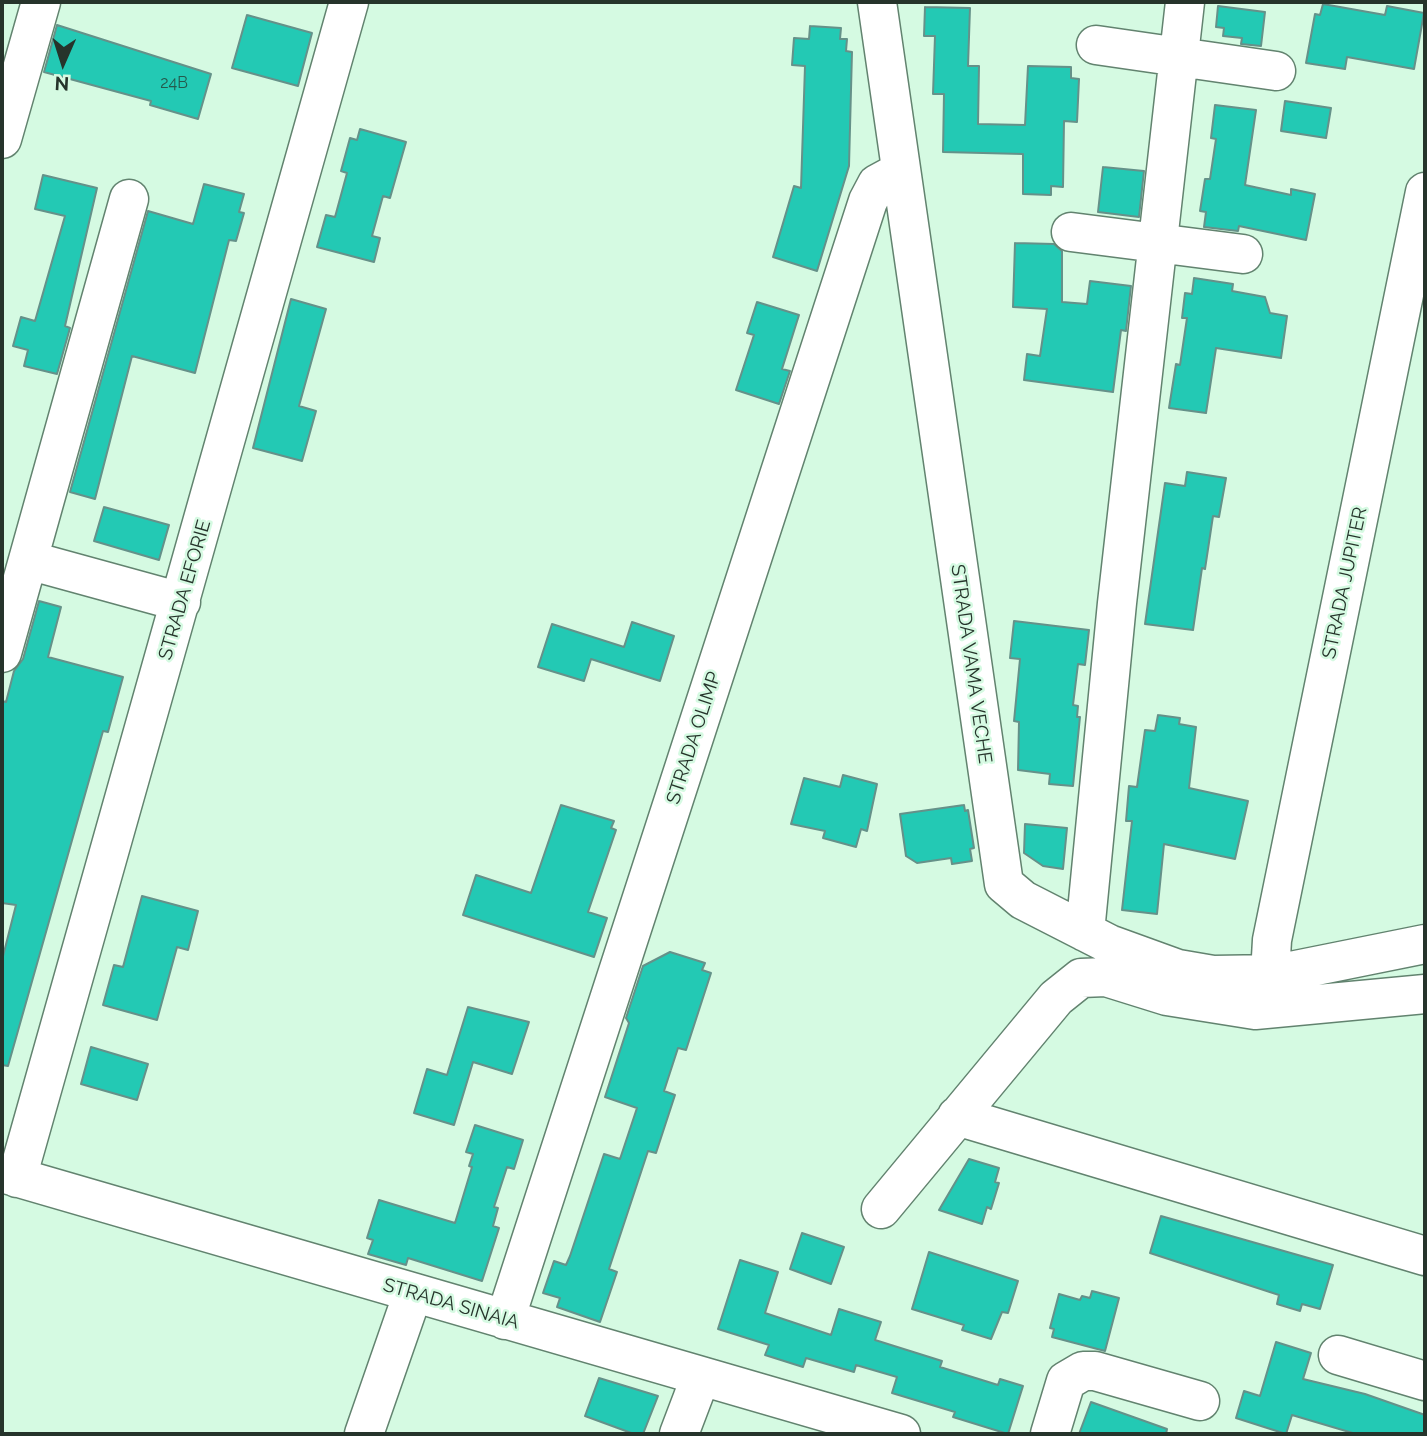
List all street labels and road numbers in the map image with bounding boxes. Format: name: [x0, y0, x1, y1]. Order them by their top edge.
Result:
street label: STRADA JUPITER: [1318, 505, 1372, 661]
street label: STRADA EFORIE: [154, 517, 216, 663]
street label: STRADA VAMA VECHE: [946, 563, 996, 765]
street label: STRADA OLIMP: [662, 669, 726, 807]
street label: STRADA SINAIA: [380, 1274, 522, 1334]

